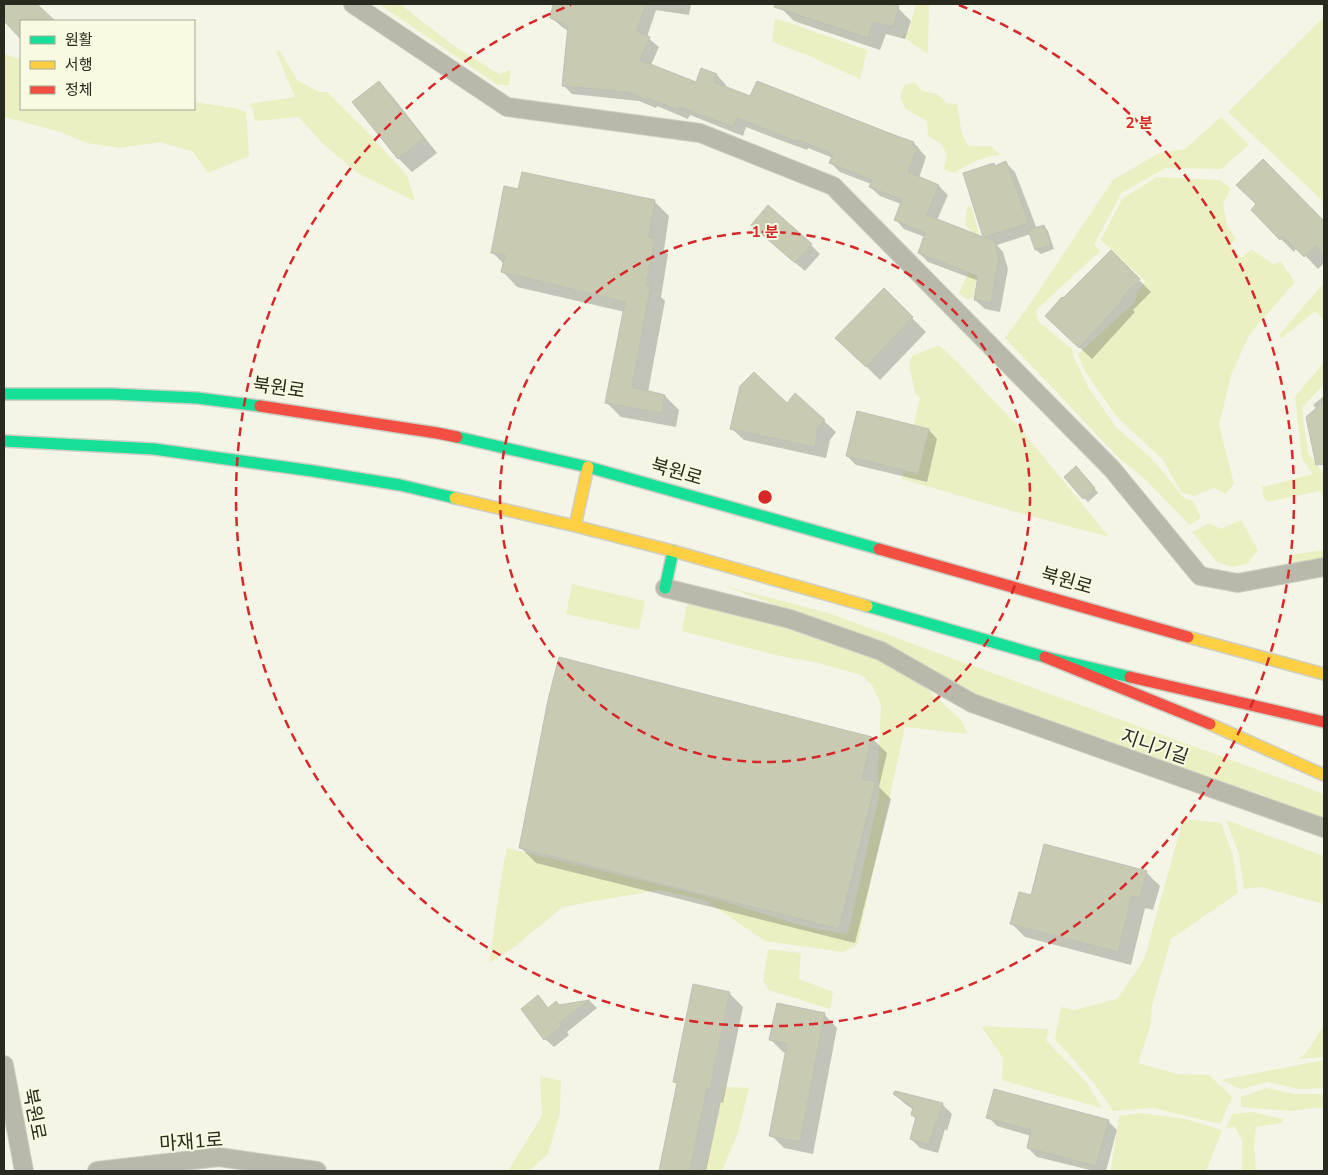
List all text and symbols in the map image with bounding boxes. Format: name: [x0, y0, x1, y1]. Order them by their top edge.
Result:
legend: [20, 20, 195, 110]
text: 원활: [65, 30, 93, 49]
text: 서행: [65, 55, 93, 74]
text: 정체: [65, 80, 93, 99]
text: 2 분: [1126, 113, 1153, 132]
text: 1 분: [752, 222, 779, 241]
street label: 북원로: [251, 371, 307, 403]
street label: 북원로: [648, 452, 706, 490]
centre of rings: [756, 488, 774, 506]
street label: 북원로: [1038, 561, 1096, 599]
street label: 지니기길: [1118, 723, 1192, 769]
street label: 북원로: [18, 1086, 52, 1142]
street label: 마재1로: [158, 1127, 224, 1155]

